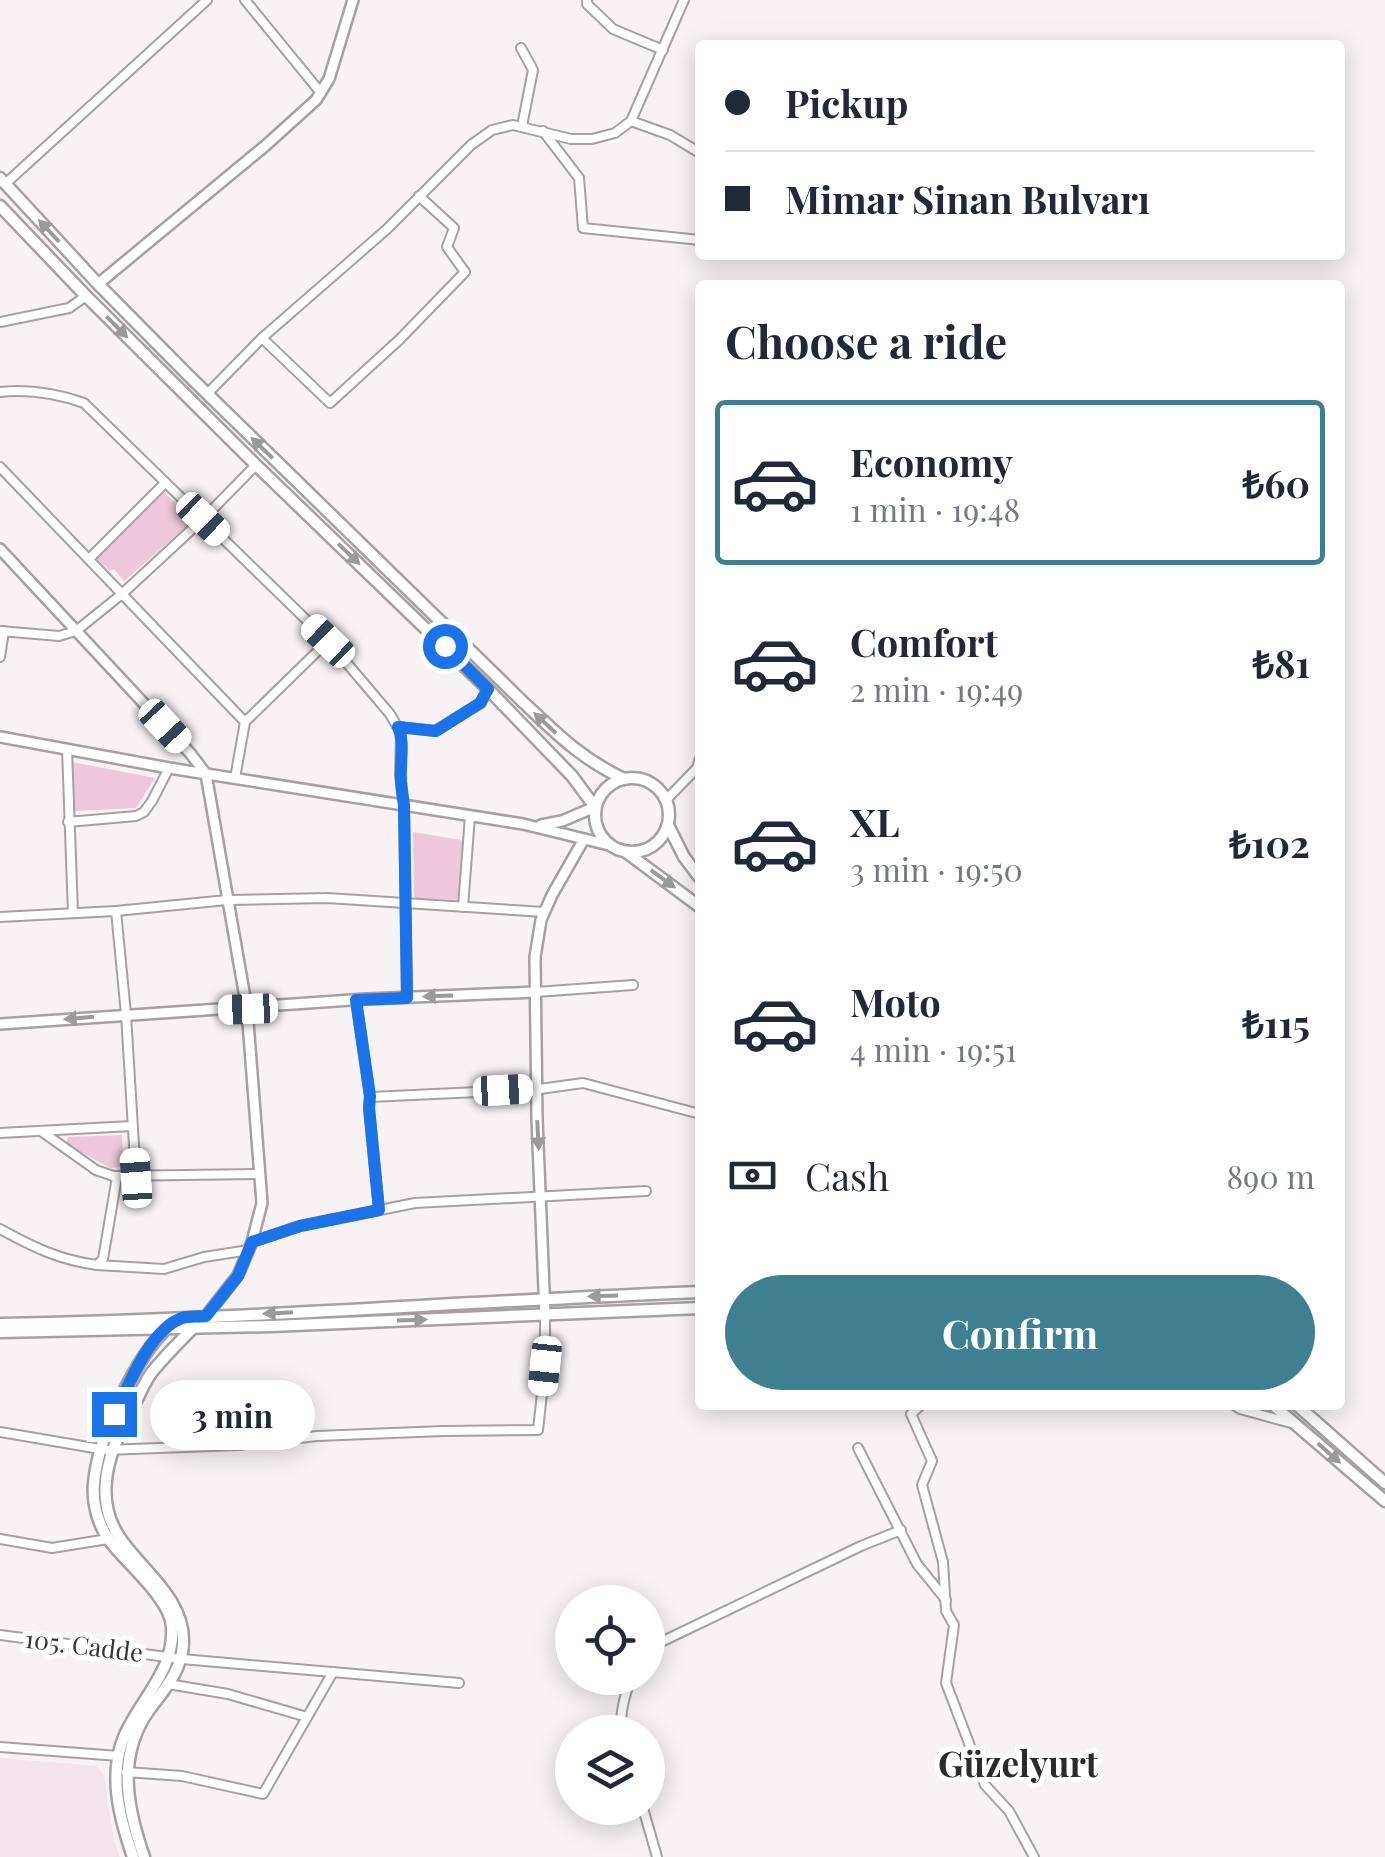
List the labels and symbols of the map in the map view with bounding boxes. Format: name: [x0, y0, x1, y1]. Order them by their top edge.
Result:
one-way arrow: [38, 219, 61, 243]
one-way arrow: [104, 314, 128, 338]
one-way arrow: [250, 436, 274, 460]
car: [171, 487, 235, 551]
one-way arrow: [337, 542, 361, 565]
car: [296, 609, 360, 673]
route start: [423, 624, 468, 669]
car: [134, 694, 196, 758]
one-way arrow: [533, 712, 557, 735]
one-way arrow: [650, 869, 676, 888]
one-way arrow: [422, 989, 454, 1005]
car: [217, 993, 279, 1025]
one-way arrow: [63, 1010, 94, 1026]
car: [472, 1073, 534, 1107]
one-way arrow: [530, 1120, 546, 1152]
car: [119, 1147, 153, 1209]
one-way arrow: [586, 1288, 618, 1304]
one-way arrow: [262, 1305, 293, 1321]
one-way arrow: [397, 1312, 429, 1328]
car: [527, 1335, 563, 1397]
callout: 3 min: [149, 1379, 314, 1449]
route end: [92, 1392, 137, 1437]
one-way arrow: [1316, 1441, 1341, 1463]
street label: 105. Cadde: [23, 1621, 145, 1668]
district label: Güzelyurt: [938, 1739, 1099, 1786]

